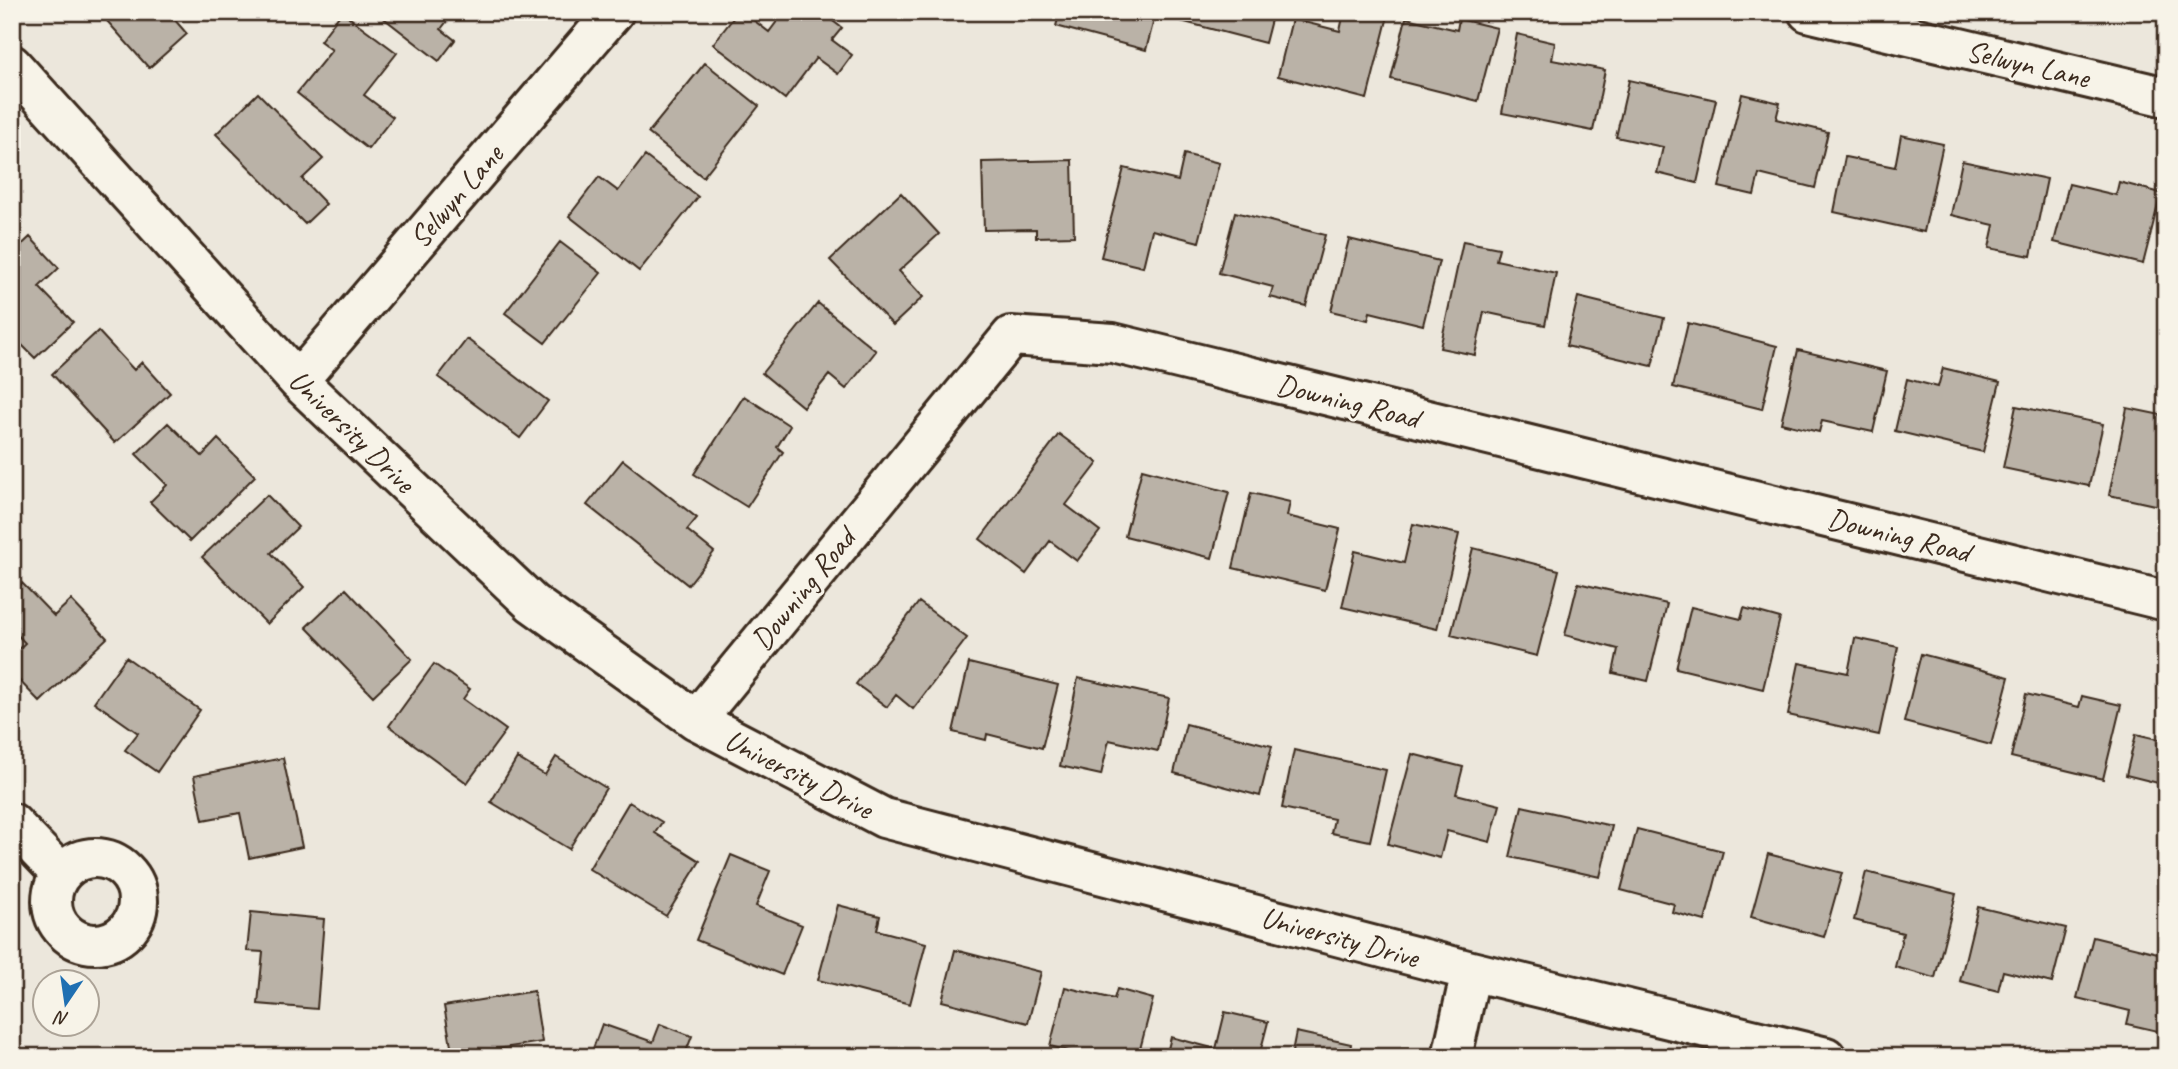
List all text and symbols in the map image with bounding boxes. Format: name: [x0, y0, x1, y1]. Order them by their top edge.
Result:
street label: Selwyn Lane: [1963, 31, 2095, 97]
street label: Selwyn Lane: [401, 135, 513, 256]
street label: University Drive: [281, 361, 425, 502]
street label: Downing Road: [1273, 365, 1427, 438]
street label: Downing Road: [1824, 499, 1978, 572]
street label: Downing Road: [743, 517, 866, 657]
street label: University Drive: [719, 720, 881, 829]
street label: University Drive: [1257, 898, 1425, 977]
north arrow: [32, 968, 102, 1038]
text: N: [51, 1005, 71, 1032]

